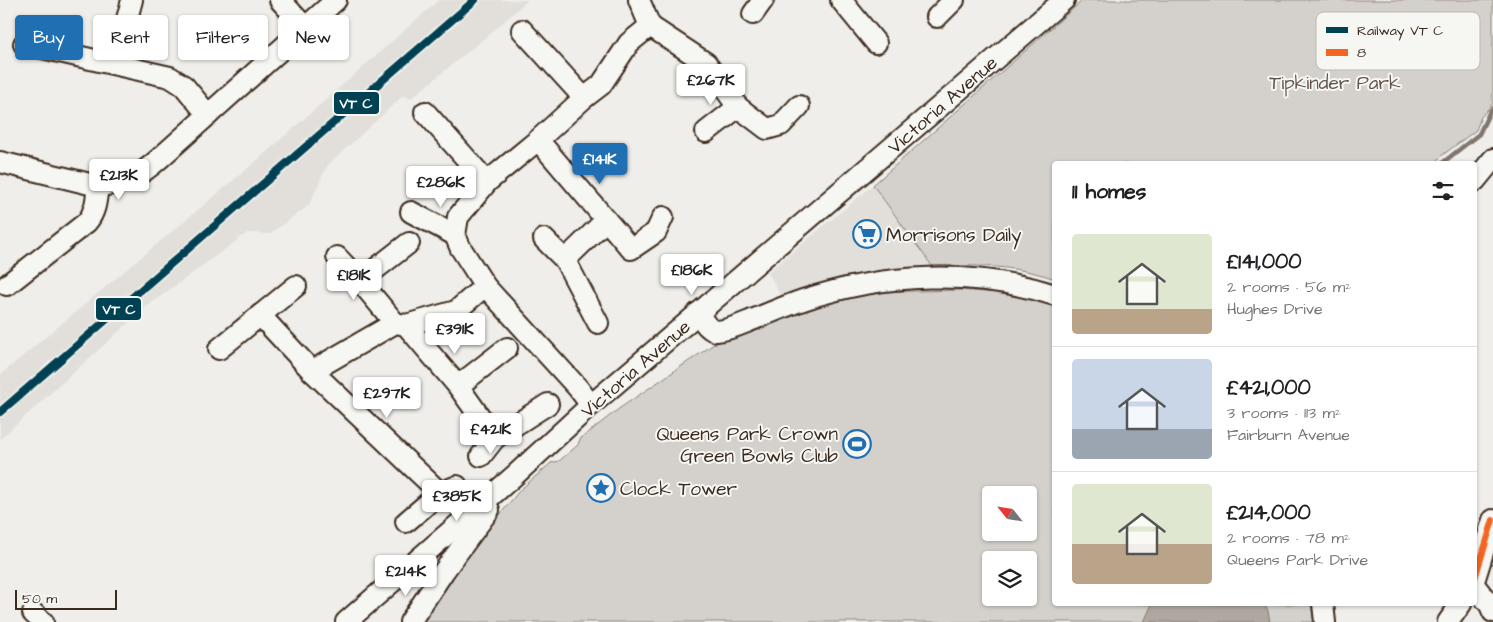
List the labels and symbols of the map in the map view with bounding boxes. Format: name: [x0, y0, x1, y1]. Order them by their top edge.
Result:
legend: [1316, 12, 1480, 70]
text: Railway VT C: [1357, 21, 1443, 41]
text: 8: [1357, 43, 1366, 63]
street label: Victoria Avenue: [882, 50, 1004, 160]
pin: £267K: [676, 64, 746, 106]
park label: Tipkinder Park: [1269, 70, 1401, 97]
line badge: VT C: [333, 91, 380, 115]
text: VT C: [338, 94, 373, 114]
pin: £141K: [565, 142, 635, 185]
pin: £213K: [84, 158, 154, 201]
pin: £286K: [406, 166, 476, 208]
supermarket icon: Morrisons Daily: [852, 219, 882, 249]
place label: Morrisons Daily: [886, 222, 1022, 250]
pin: £186K: [657, 254, 727, 296]
pin: £181K: [319, 258, 389, 301]
line badge: VT C: [95, 297, 142, 321]
text: VT C: [101, 300, 136, 320]
pin: £391K: [420, 312, 490, 355]
street label: Victoria Avenue: [575, 314, 697, 424]
pin: £297K: [352, 376, 422, 419]
pin: £421K: [456, 412, 526, 455]
place label: Queens Park Crown Green Bowls Club: [657, 421, 838, 470]
sports icon: Queens Park Crown Green Bowls Club: [842, 429, 872, 459]
place icon: Clock Tower: [586, 473, 616, 503]
place label: Clock Tower: [620, 476, 738, 503]
pin: £385K: [422, 480, 492, 522]
north arrow: [982, 486, 1038, 541]
pin: £214K: [371, 554, 441, 597]
scale bar: [15, 587, 118, 610]

